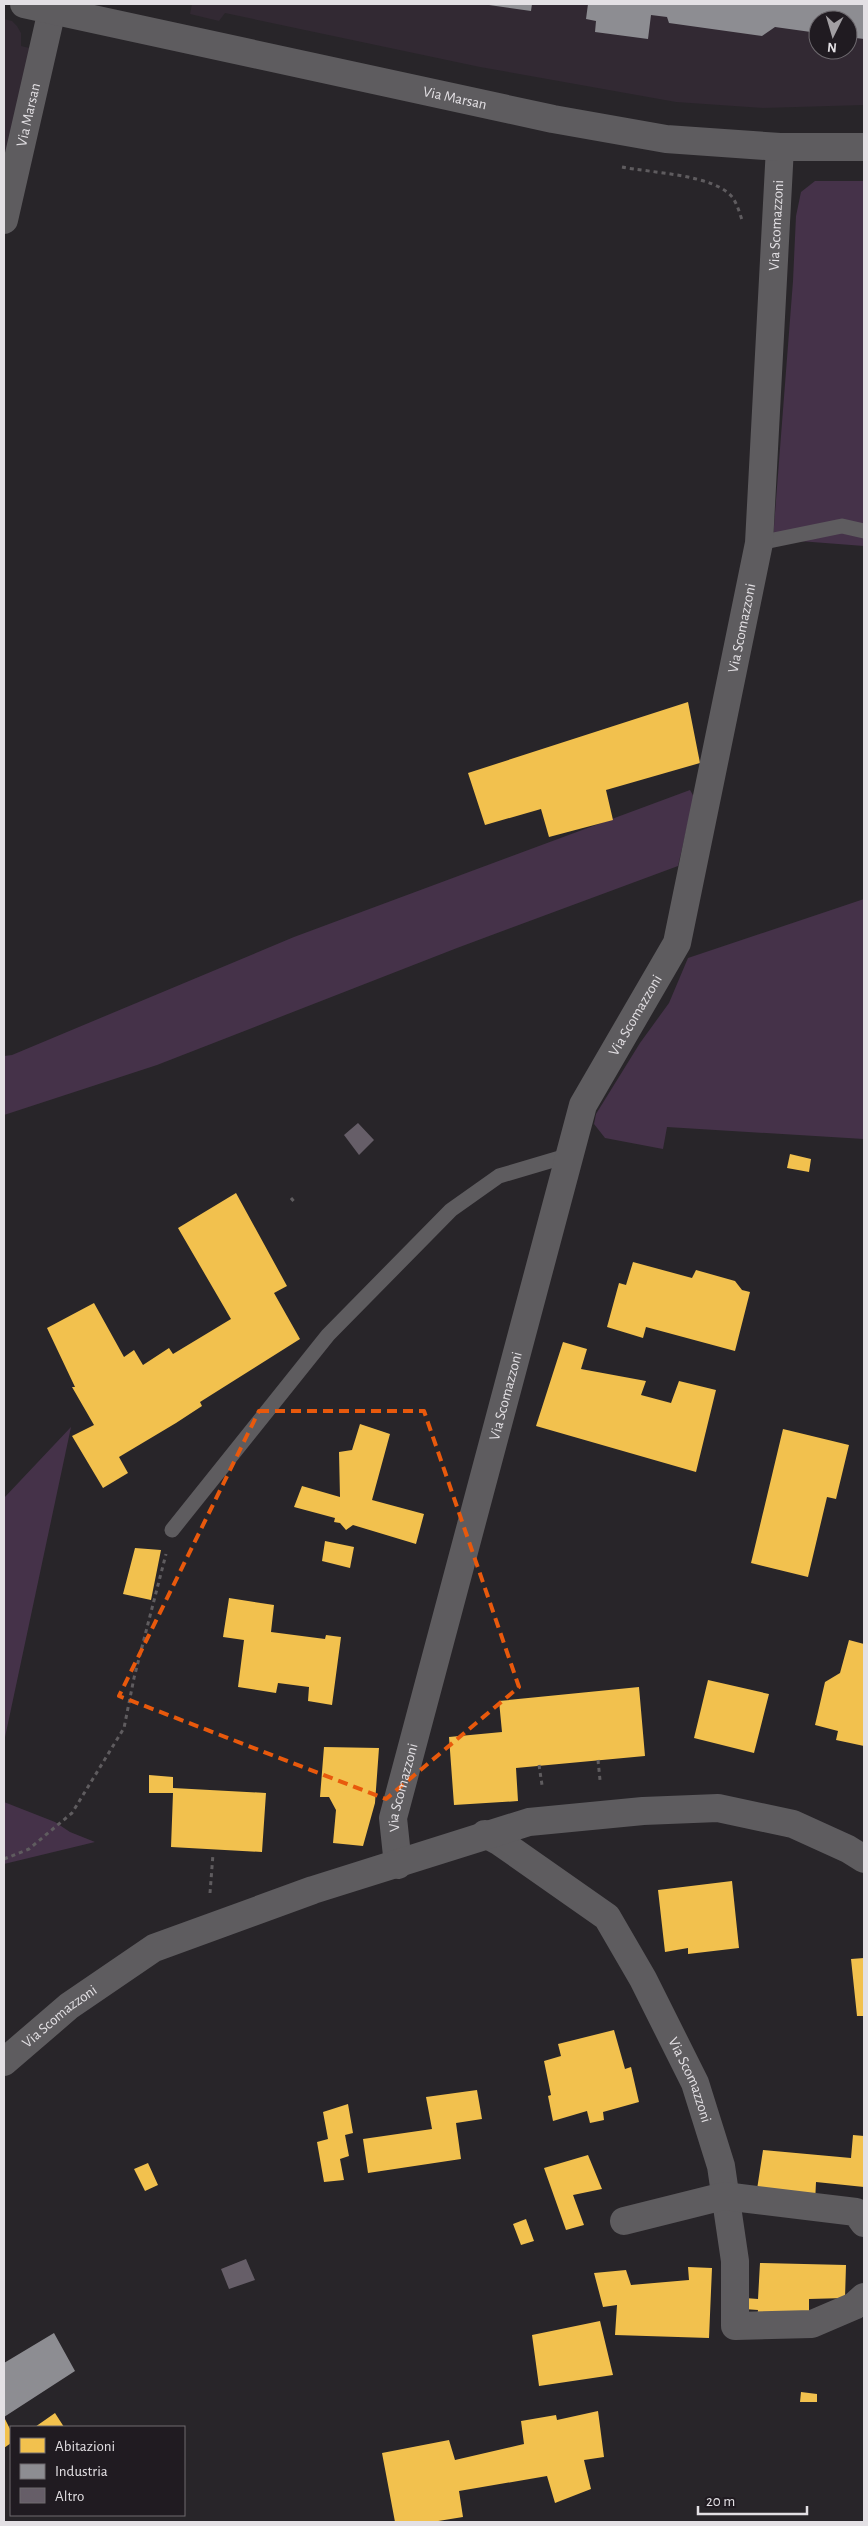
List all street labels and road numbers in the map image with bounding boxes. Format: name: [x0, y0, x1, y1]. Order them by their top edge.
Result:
street label: Via Marsan: [14, 81, 43, 148]
street label: Via Marsan: [422, 83, 488, 112]
street label: Via Scomazzoni: [766, 179, 786, 271]
street label: Via Scomazzoni: [725, 582, 758, 674]
street label: Via Scomazzoni: [606, 972, 664, 1058]
street label: Via Scomazzoni: [486, 1350, 524, 1442]
street label: Via Scomazzoni: [385, 1741, 420, 1833]
street label: Via Scomazzoni: [19, 1982, 99, 2050]
street label: Via Scomazzoni: [666, 2035, 714, 2124]

